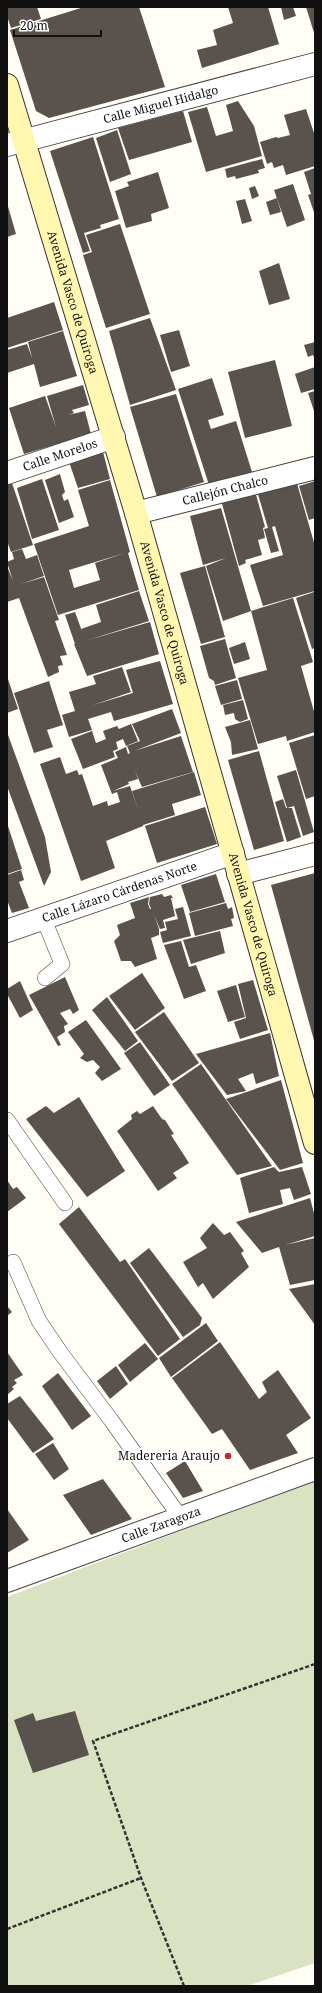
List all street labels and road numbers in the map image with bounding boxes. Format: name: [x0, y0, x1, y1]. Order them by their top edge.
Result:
street label: Calle Miguel Hidalgo: [101, 81, 220, 127]
street label: Avenida Vasco de Quiroga: [43, 229, 103, 376]
street label: Calle Morelos: [20, 434, 99, 475]
street label: Callejón Chalco: [180, 471, 270, 509]
street label: Avenida Vasco de Quiroga: [136, 539, 193, 687]
street label: Avenida Vasco de Quiroga: [225, 851, 282, 999]
street label: Calle Lázaro Cárdenas Norte: [39, 857, 199, 926]
street label: Calle Zaragoza: [119, 1502, 203, 1547]

